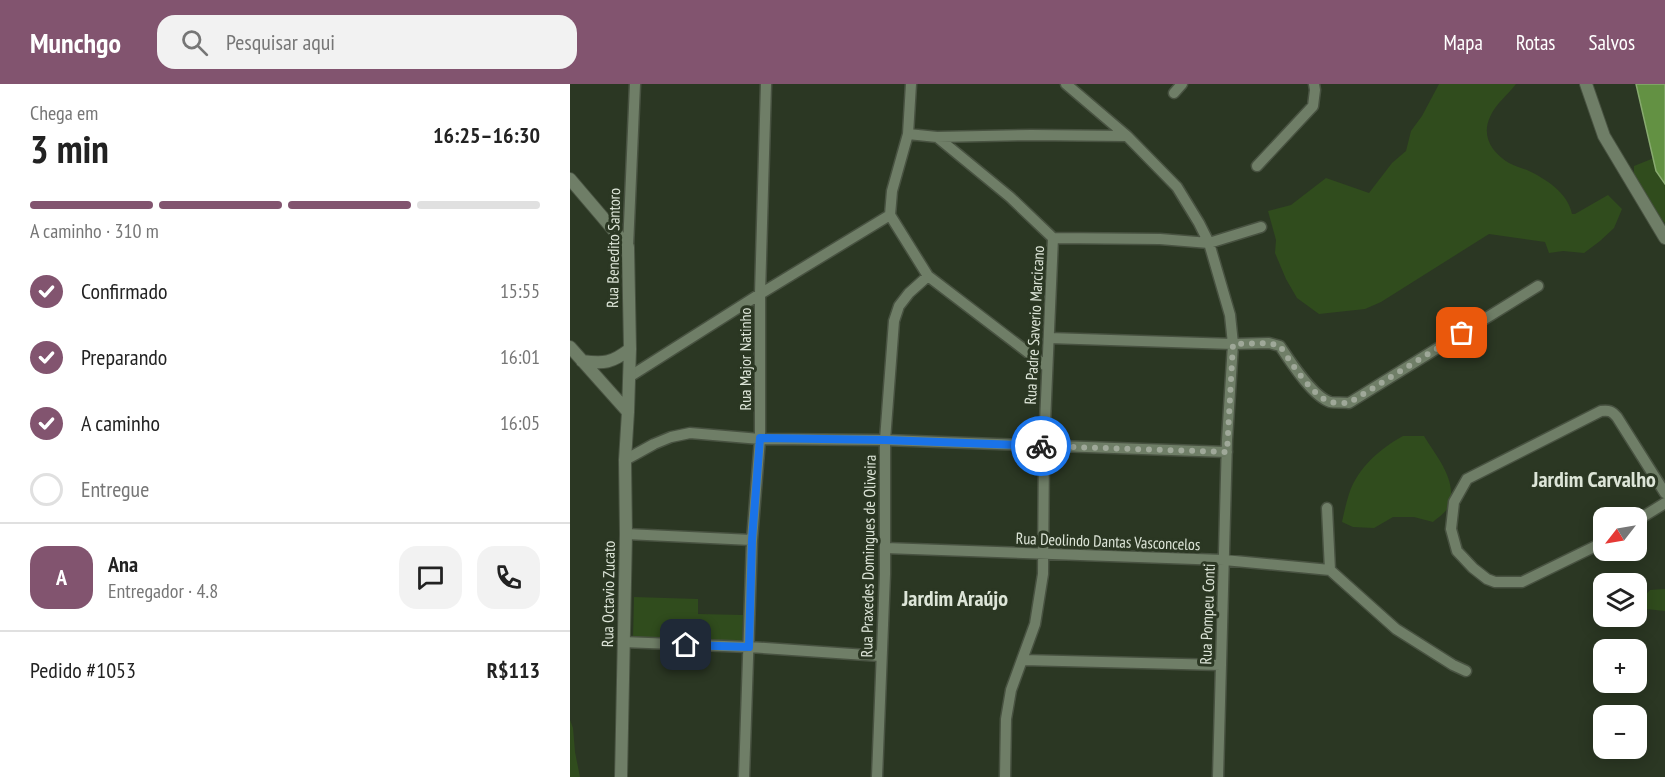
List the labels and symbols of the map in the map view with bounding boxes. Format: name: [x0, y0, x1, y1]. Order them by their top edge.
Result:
street label: Rua Benedito Santoro: [602, 188, 624, 308]
street label: Rua Padre Saverio Marcicano: [1020, 245, 1048, 405]
street label: Rua Major Natinho: [735, 307, 755, 411]
pin: [1436, 307, 1487, 358]
courier: [1011, 416, 1071, 476]
street label: Rua Praxedes Domingues de Oliveira: [856, 454, 880, 658]
district label: Jardim Carvalho: [1531, 465, 1656, 493]
north arrow: [1593, 507, 1647, 561]
street label: Rua Deolindo Dantas Vasconcelos: [1015, 528, 1201, 554]
street label: Rua Octavio Zucato: [597, 541, 619, 647]
street label: Rua Pompeu Conti: [1195, 563, 1219, 665]
district label: Jardim Araújo: [901, 584, 1008, 612]
pin: [660, 619, 711, 670]

